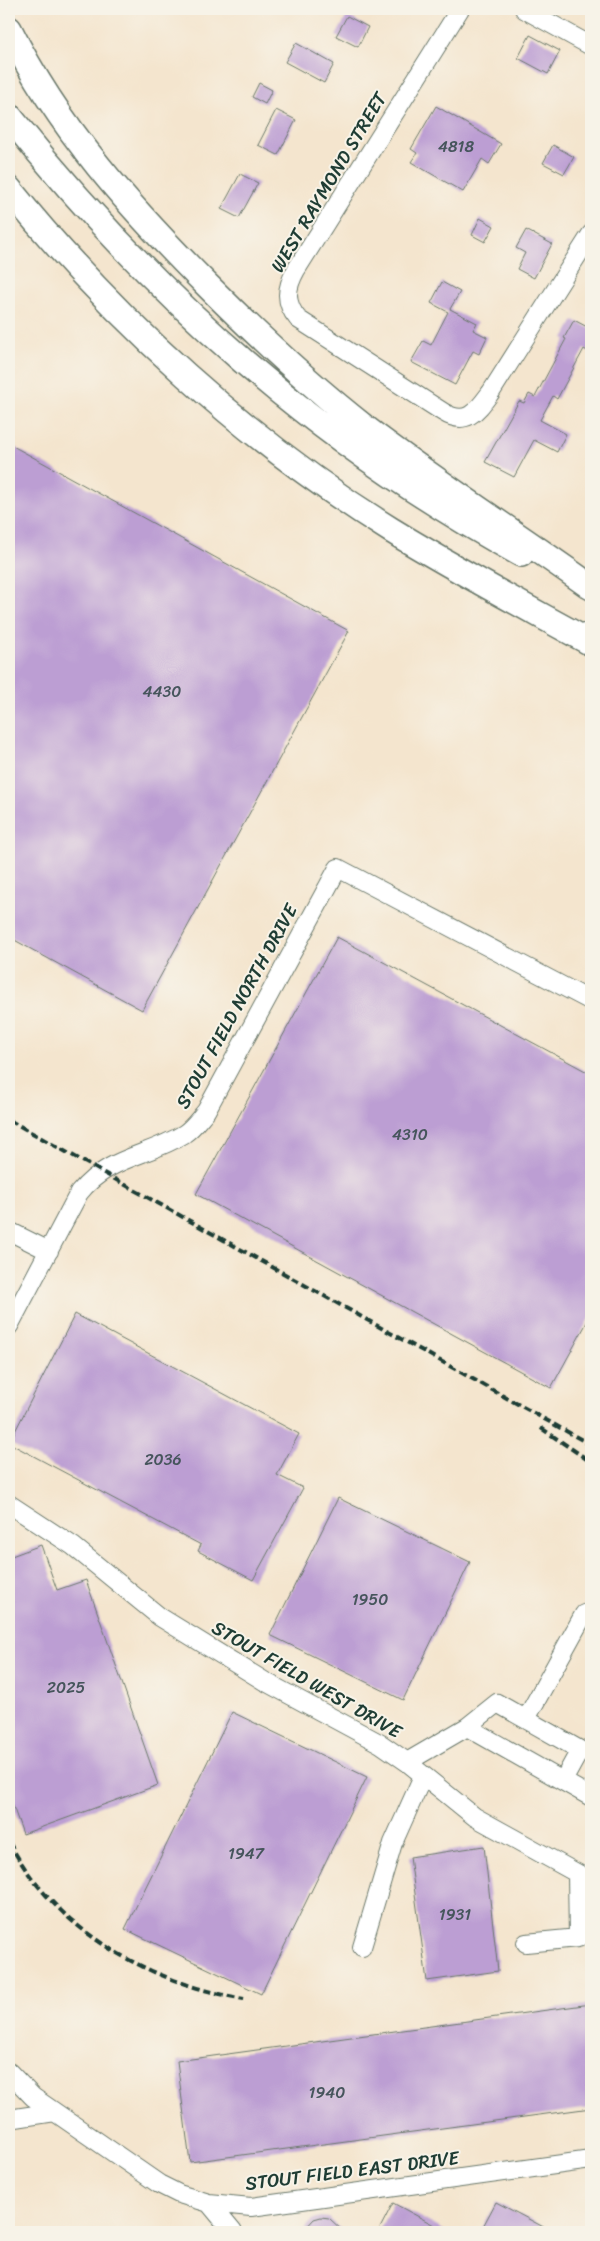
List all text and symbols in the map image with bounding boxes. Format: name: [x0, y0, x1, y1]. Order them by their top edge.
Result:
street label: WEST RAYMOND STREET: [261, 84, 396, 279]
house number: 4818: [438, 132, 474, 161]
house number: 4430: [143, 677, 181, 706]
street label: STOUT FIELD NORTH DRIVE: [166, 896, 307, 1115]
house number: 4310: [392, 1120, 428, 1149]
house number: 2036: [144, 1445, 182, 1474]
house number: 1950: [352, 1585, 388, 1614]
street label: STOUT FIELD WEST DRIVE: [205, 1611, 409, 1748]
house number: 2025: [47, 1673, 85, 1702]
house number: 1947: [228, 1839, 265, 1868]
house number: 1931: [439, 1900, 471, 1929]
house number: 1940: [309, 2078, 345, 2107]
street label: STOUT FIELD EAST DRIVE: [243, 2141, 462, 2200]

